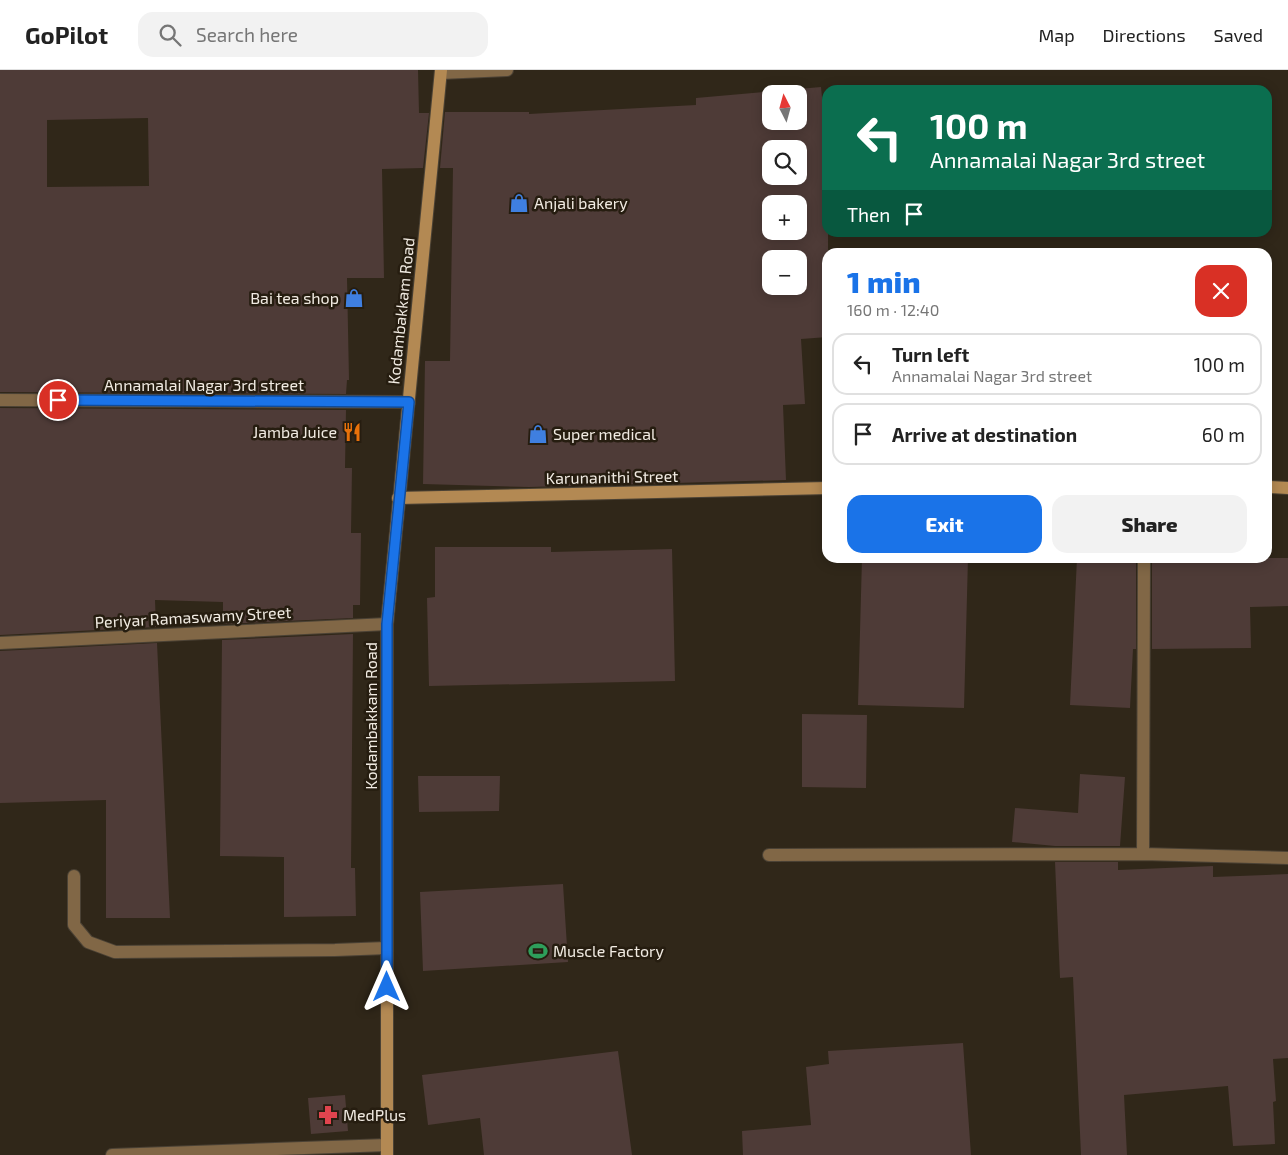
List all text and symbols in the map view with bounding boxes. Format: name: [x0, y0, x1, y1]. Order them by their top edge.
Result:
search box: [138, 12, 488, 57]
text: GoPilot: [25, 20, 108, 49]
icon: search: [156, 21, 184, 49]
text: Search here: [196, 23, 298, 46]
text: Map: [1038, 24, 1075, 46]
text: Directions: [1103, 24, 1186, 46]
text: Saved: [1214, 24, 1263, 46]
north arrow: [762, 85, 808, 130]
map controls: [762, 85, 807, 295]
text: 100 m: [930, 104, 1028, 146]
icon: left: [847, 105, 912, 170]
button: search: [762, 140, 807, 185]
text: Annamalai Nagar 3rd street: [930, 146, 1205, 172]
shop icon: Anjali bakery: [508, 192, 530, 214]
place label: Anjali bakery: [534, 193, 628, 213]
button: +: [762, 195, 807, 240]
icon: arrive: [900, 200, 928, 228]
text: Then: [847, 203, 890, 226]
street label: Kodambakkam Road: [383, 236, 418, 385]
button: −: [762, 250, 807, 295]
text: 1 min: [847, 263, 921, 299]
button: close: [1195, 265, 1247, 317]
shop icon: Bai tea shop: [343, 287, 365, 309]
place label: Bai tea shop: [250, 288, 339, 307]
text: 160 m · 12:40: [847, 300, 939, 319]
text: Turn left: [892, 343, 969, 366]
icon: left: [849, 350, 877, 378]
text: 100 m: [1194, 353, 1245, 376]
text: Annamalai Nagar 3rd street: [892, 366, 1092, 385]
street label: Annamalai Nagar 3rd street: [104, 375, 304, 394]
pin: [37, 379, 79, 421]
icon: arrive: [44, 386, 72, 414]
icon: arrive: [849, 420, 877, 448]
restaurant icon: Jamba Juice: [341, 421, 363, 443]
place label: Jamba Juice: [253, 422, 337, 441]
shop icon: Super medical: [527, 423, 549, 445]
text: Arrive at destination: [892, 423, 1077, 446]
text: 60 m: [1202, 423, 1245, 446]
place label: Super medical: [553, 424, 656, 443]
street label: Karunanithi Street: [546, 466, 678, 487]
button: Exit: [847, 495, 1042, 553]
button: Share: [1052, 495, 1247, 553]
street label: Periyar Ramaswamy Street: [94, 602, 292, 631]
street label: Kodambakkam Road: [361, 642, 380, 790]
sports icon: Muscle Factory: [527, 940, 549, 962]
place label: Muscle Factory: [553, 941, 664, 960]
position arrow: [360, 960, 412, 1012]
pharmacy icon: MedPlus: [317, 1104, 339, 1126]
place label: MedPlus: [343, 1105, 406, 1124]

